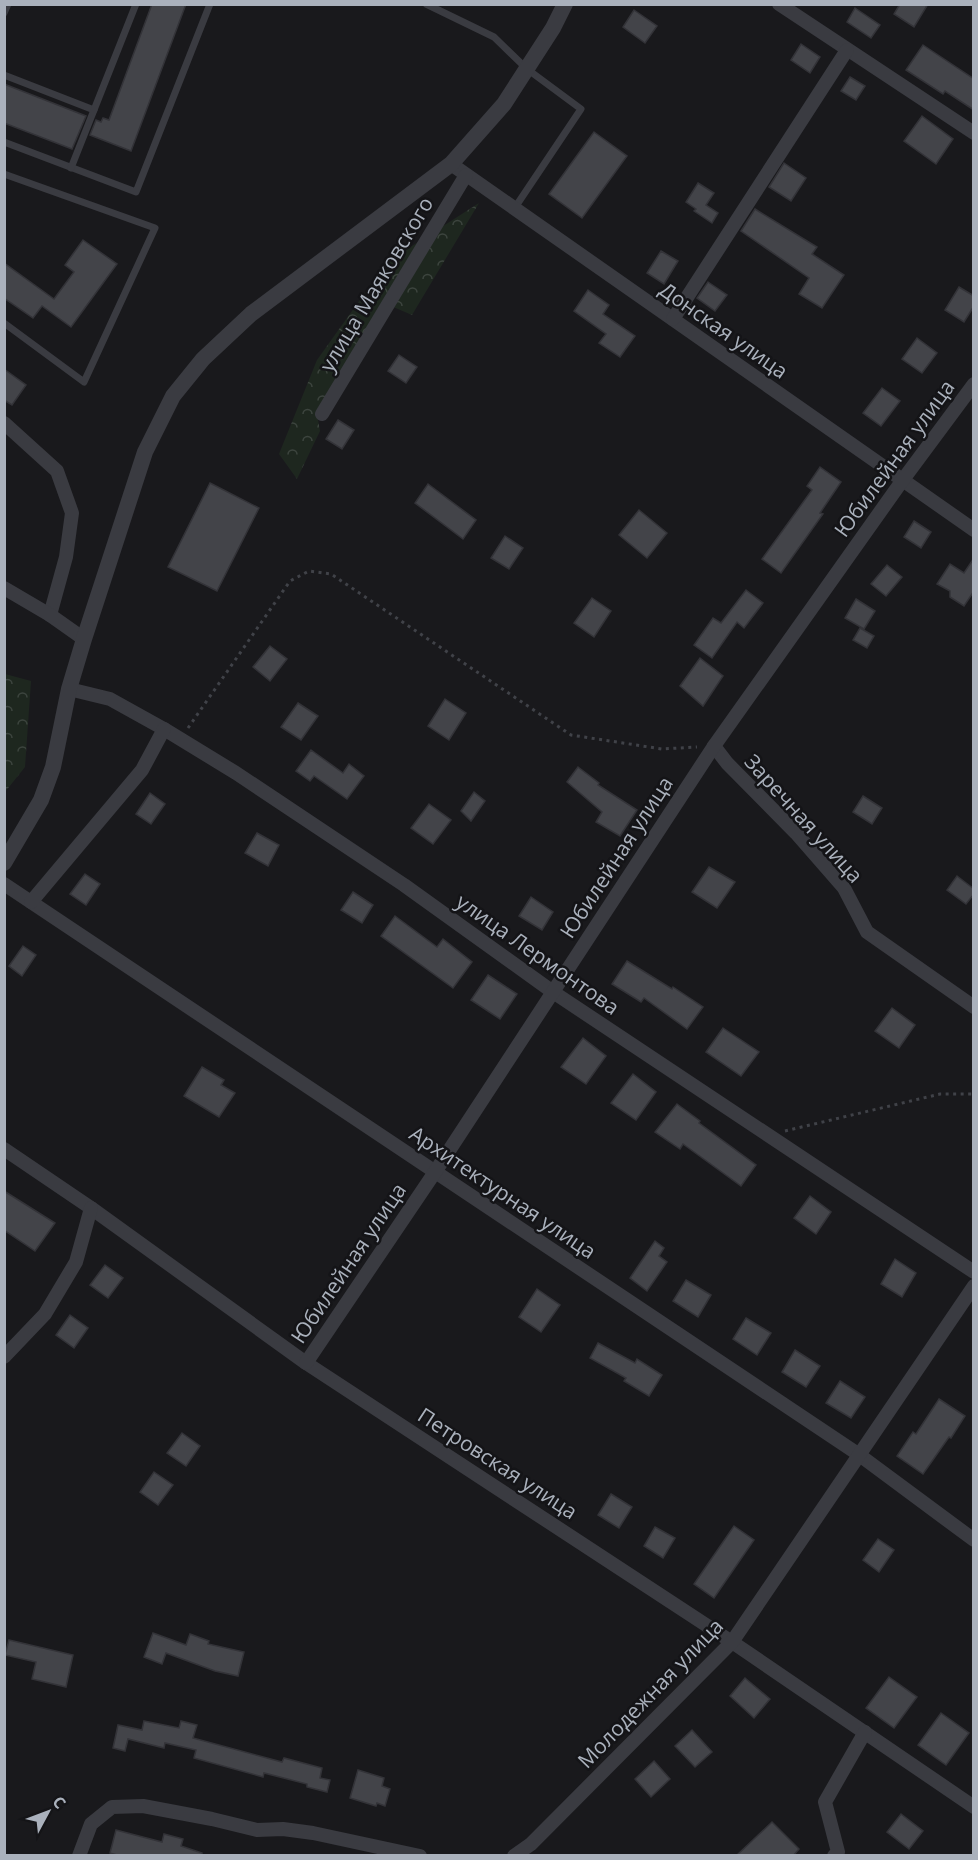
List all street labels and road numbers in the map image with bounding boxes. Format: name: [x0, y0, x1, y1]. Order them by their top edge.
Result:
street label: улица Маяковского: [313, 191, 439, 377]
street label: Донская улица: [654, 275, 794, 385]
street label: Юбилейная улица: [827, 374, 961, 542]
street label: Заречная улица: [739, 748, 869, 888]
street label: Юбилейная улица: [553, 771, 679, 943]
street label: улица Лермонтова: [451, 887, 625, 1021]
street label: Архитектурная улица: [404, 1119, 602, 1265]
street label: Юбилейная улица: [284, 1177, 412, 1349]
street label: Петровская улица: [413, 1401, 583, 1525]
street label: Молодежная улица: [571, 1612, 729, 1774]

